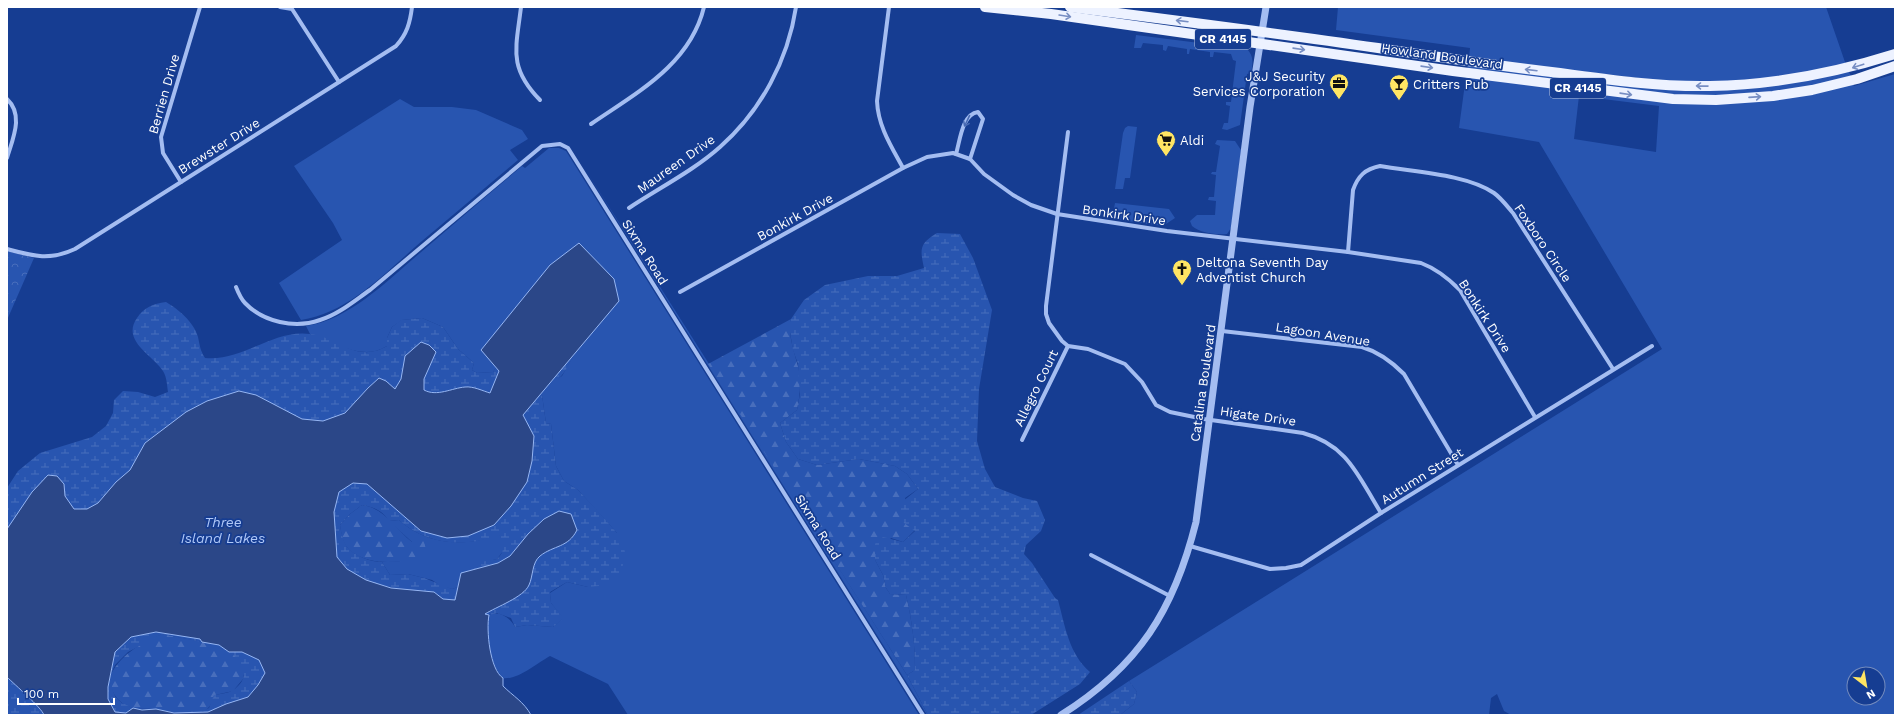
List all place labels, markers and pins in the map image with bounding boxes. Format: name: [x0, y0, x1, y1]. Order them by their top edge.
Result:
place label: J&J Security Services Corporation: [1193, 69, 1325, 99]
office icon: J&J Security Services Corporation: [1328, 72, 1350, 100]
bar icon: Critters Pub: [1388, 73, 1410, 101]
place label: Critters Pub: [1413, 77, 1489, 92]
supermarket icon: Aldi: [1155, 129, 1177, 157]
place label: Aldi: [1180, 133, 1204, 148]
place label: Deltona Seventh Day Adventist Church: [1196, 255, 1329, 285]
church icon: Deltona Seventh Day Adventist Church: [1171, 258, 1193, 286]

